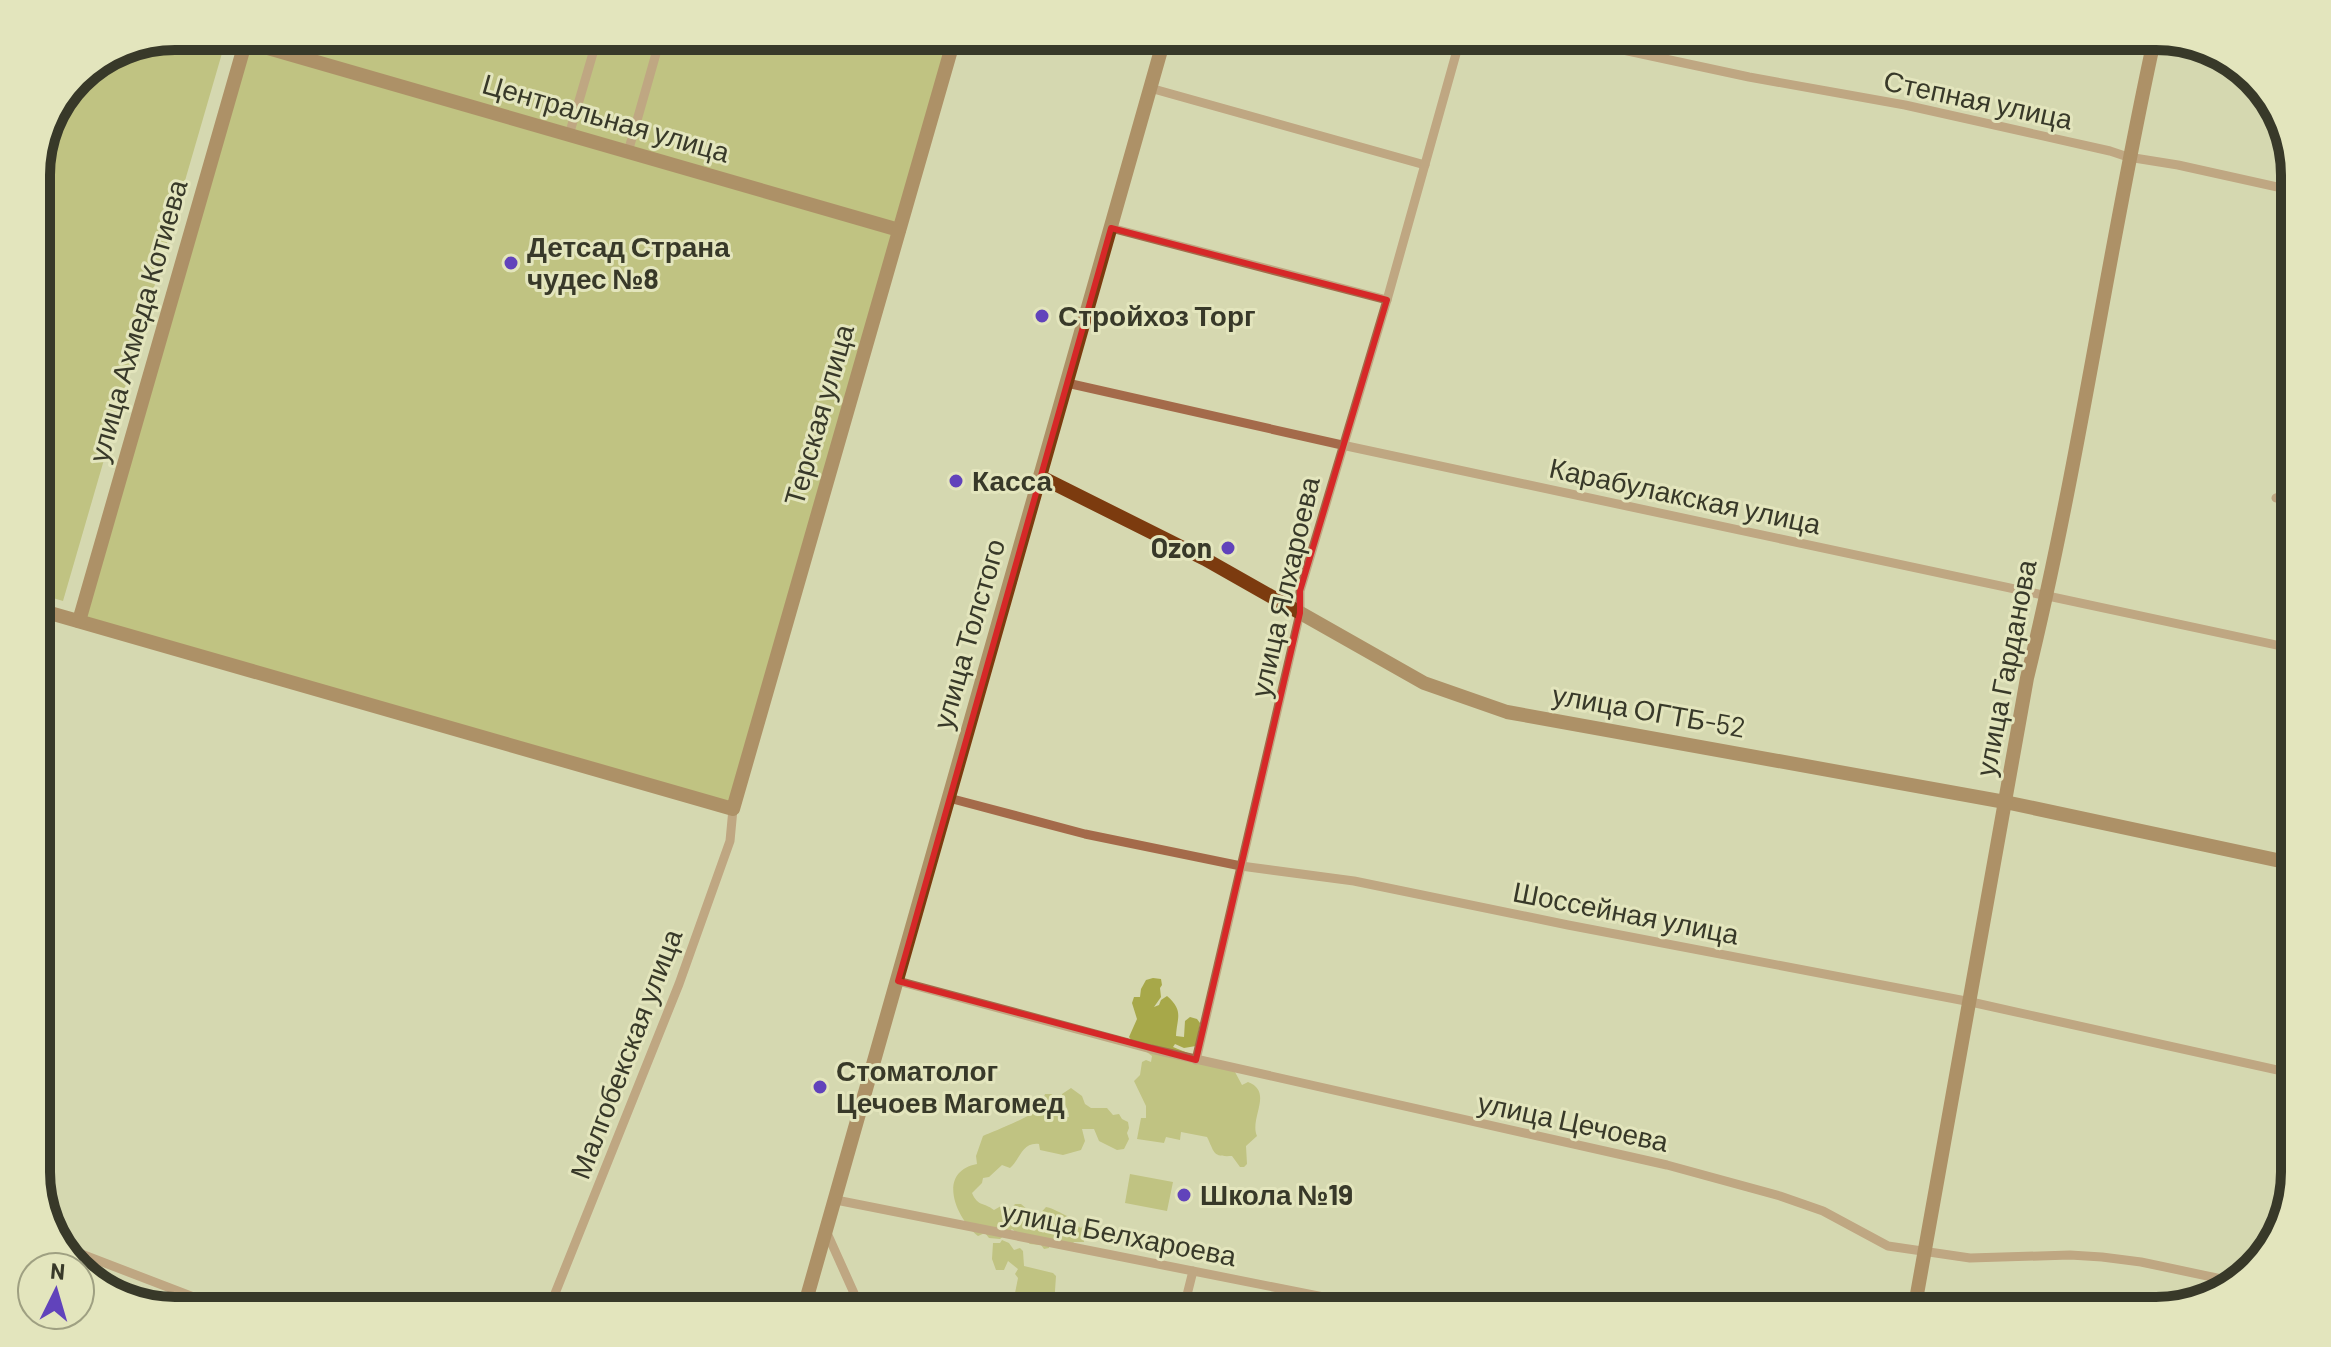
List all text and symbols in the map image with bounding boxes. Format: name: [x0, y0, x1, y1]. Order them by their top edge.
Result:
street label: Степная улица: [1881, 62, 2076, 136]
street label: Центральная улица: [479, 65, 734, 169]
street label: улица Ахмеда Котиева: [80, 175, 194, 466]
place label: Детсад Страна чудес №8: [527, 229, 730, 295]
marker: Детсад Страна чудес №8: [502, 254, 520, 272]
place label: Стройхоз Торг: [1058, 298, 1256, 332]
marker: Стройхоз Торг: [1033, 307, 1051, 325]
street label: Терская улица: [776, 320, 860, 509]
street label: Карабулакская улица: [1546, 450, 1824, 540]
place label: Касса: [972, 463, 1052, 497]
marker: Касса: [947, 472, 965, 490]
street label: улица Ялхароева: [1242, 473, 1326, 700]
place label: Ozon: [1151, 530, 1212, 564]
street label: улица Толстого: [925, 535, 1011, 733]
marker: Ozon: [1219, 539, 1237, 557]
street label: улица Гарданова: [1967, 556, 2043, 779]
street label: улица ОГТБ-52: [1550, 676, 1748, 744]
street label: Шоссейная улица: [1510, 873, 1742, 951]
street label: Малгобекская улица: [562, 924, 689, 1183]
place label: Стоматолог Цечоев Магомед: [836, 1053, 1065, 1119]
marker: Стоматолог Цечоев Магомед: [811, 1078, 829, 1096]
street label: улица Цечоева: [1475, 1084, 1672, 1158]
place label: Школа №19: [1200, 1177, 1353, 1211]
marker: Школа №19: [1175, 1186, 1193, 1204]
street label: улица Белхароева: [999, 1194, 1240, 1272]
north arrow: [16, 1251, 96, 1331]
text: N: [49, 1256, 66, 1284]

